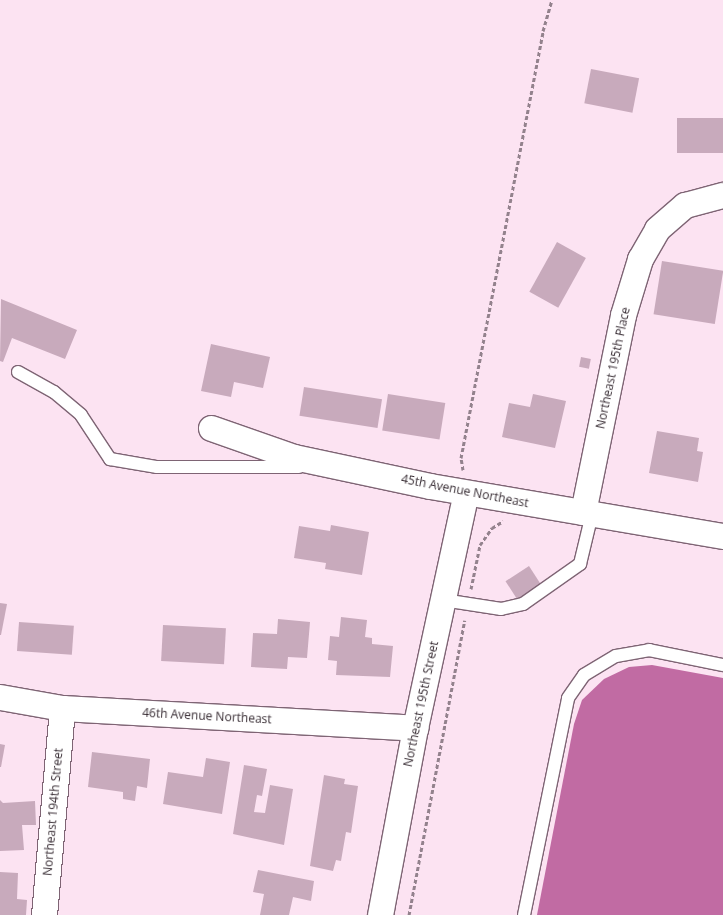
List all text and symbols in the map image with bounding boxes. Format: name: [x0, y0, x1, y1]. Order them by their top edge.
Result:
street label: Northeast 195th Place: [593, 306, 633, 430]
street label: 45th Avenue Northeast: [400, 472, 530, 510]
street label: Northeast 195th Street: [401, 640, 441, 768]
street label: 46th Avenue Northeast: [142, 705, 272, 727]
street label: Northeast 194th Street: [40, 748, 66, 876]

